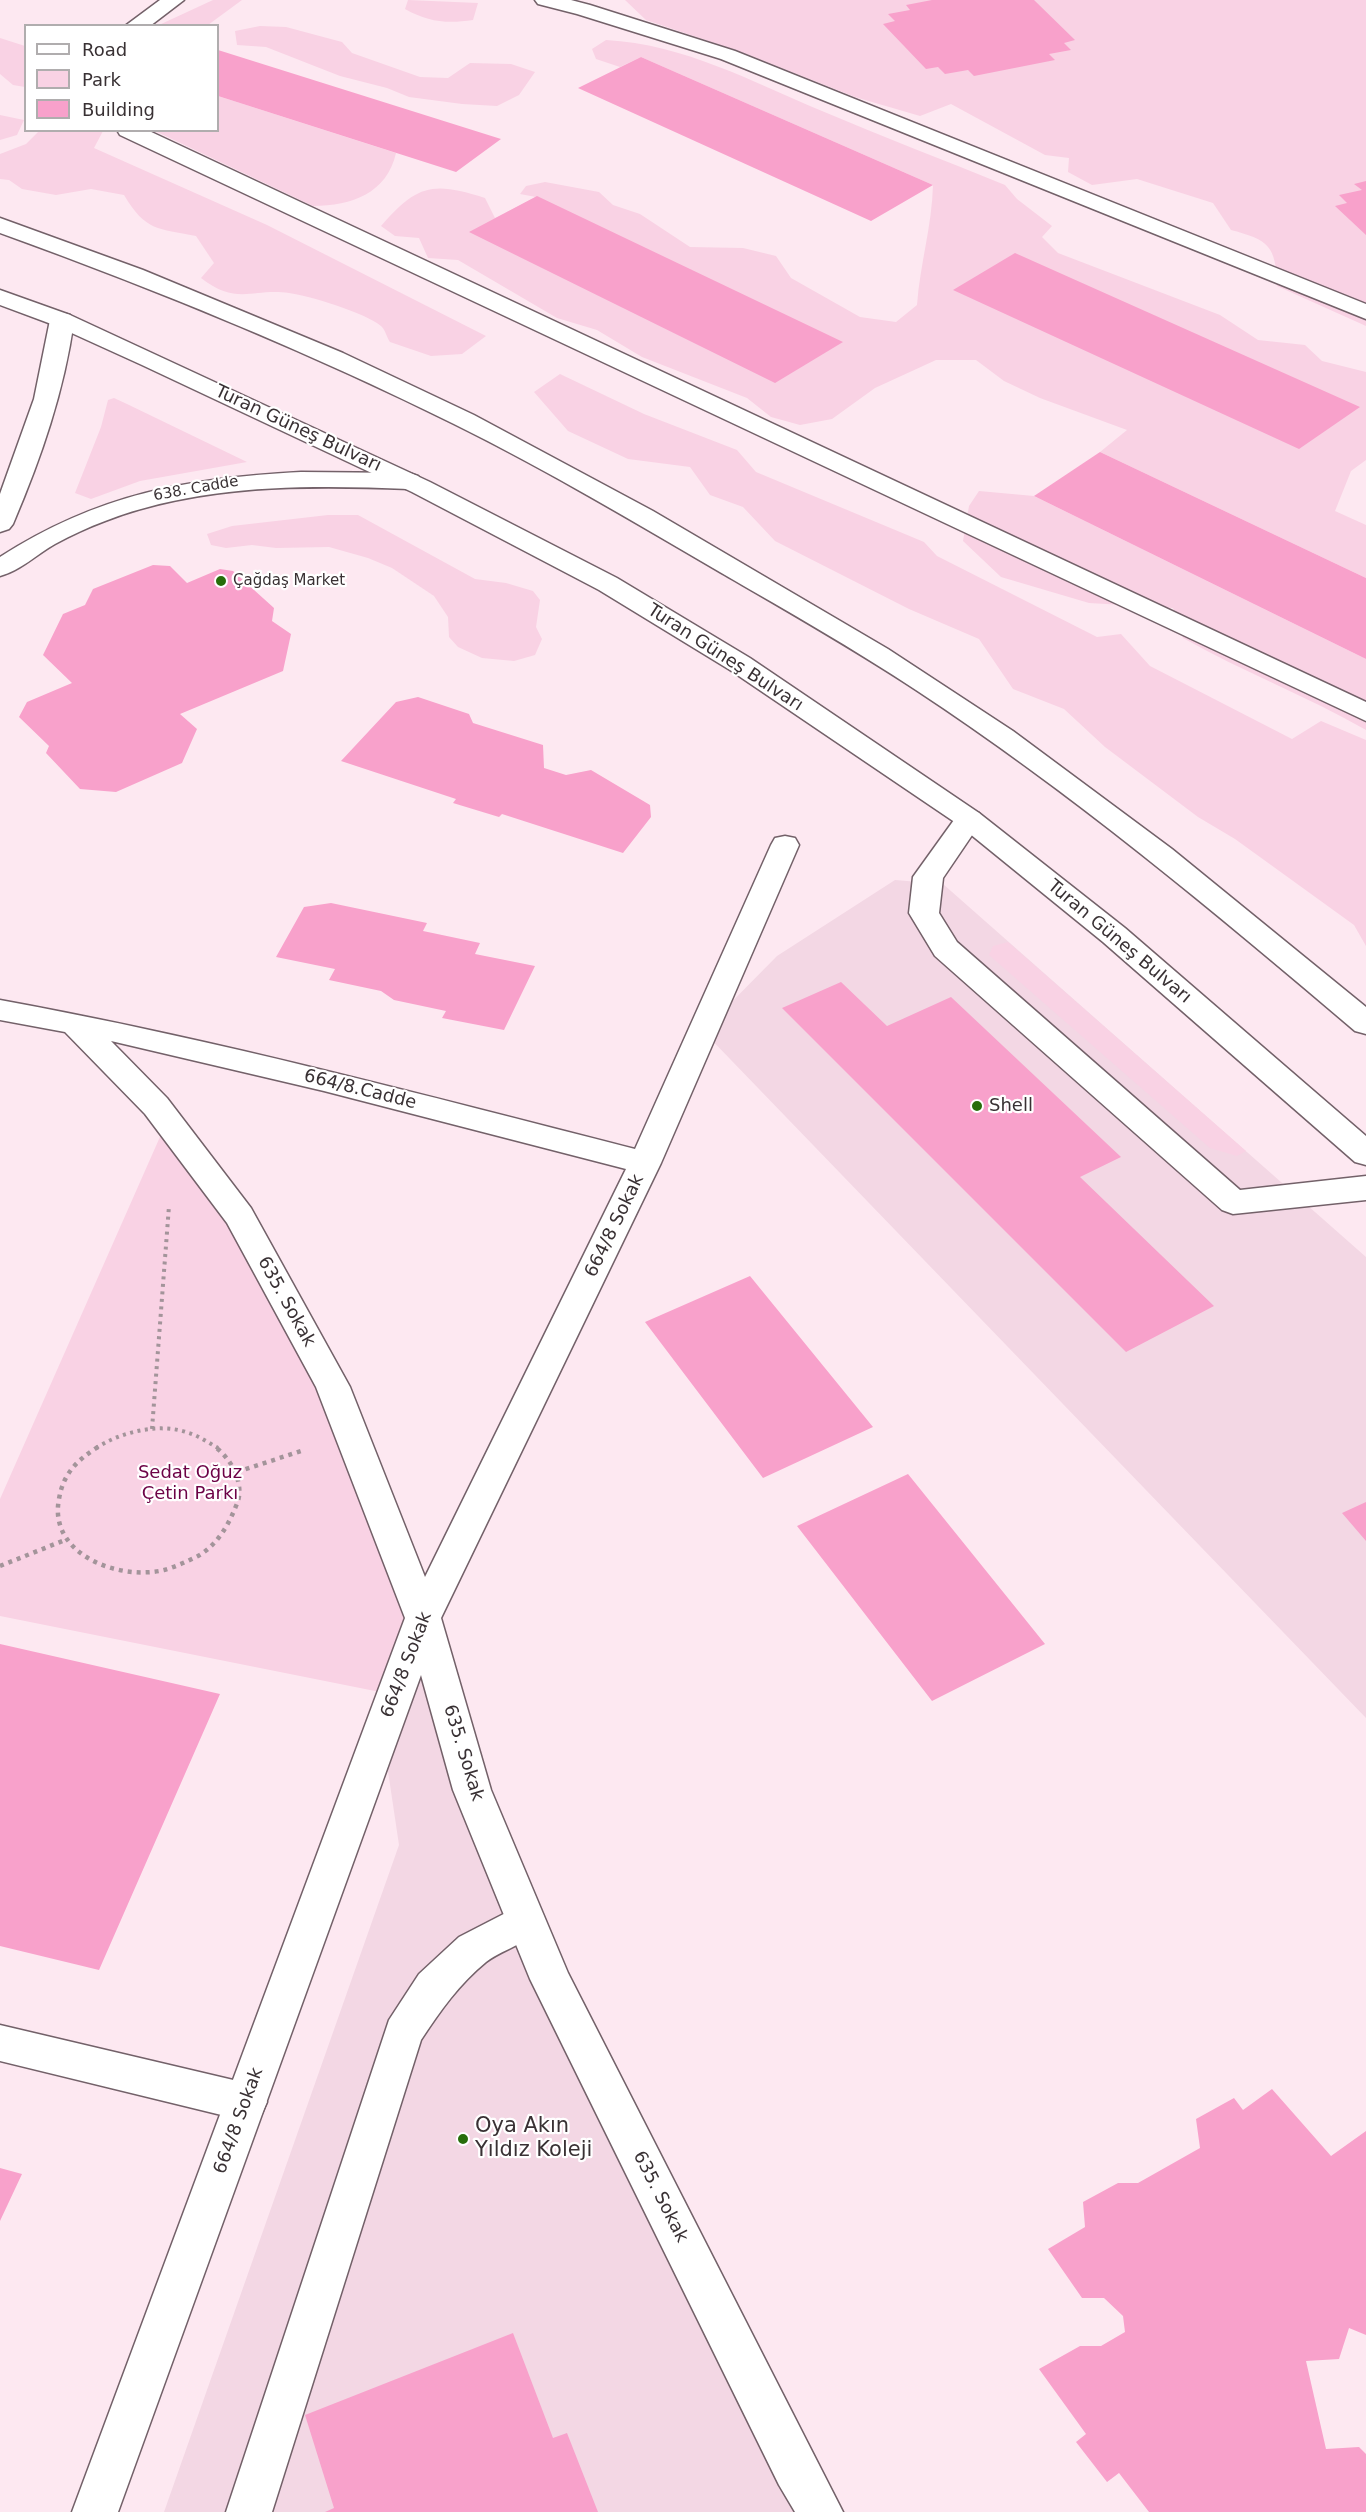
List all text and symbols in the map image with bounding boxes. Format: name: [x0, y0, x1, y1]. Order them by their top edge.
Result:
legend: [24, 24, 219, 132]
text: Road: [82, 39, 127, 60]
text: Park: [82, 69, 121, 90]
text: Building: [82, 99, 155, 120]
street label: Turan Güneş Bulvarı: [211, 381, 385, 477]
street label: 638. Cadde: [152, 473, 240, 505]
place label: Çağdaş Market: [233, 572, 345, 590]
marker: Çağdaş Market: [214, 574, 228, 588]
street label: Turan Güneş Bulvarı: [643, 600, 807, 716]
street label: Turan Güneş Bulvarı: [1043, 876, 1195, 1008]
street label: 664/8.Cadde: [302, 1066, 418, 1114]
place label: Shell: [989, 1095, 1033, 1117]
marker: Shell: [970, 1099, 984, 1113]
street label: 664/8 Sokak: [581, 1171, 649, 1281]
street label: 635. Sokak: [252, 1253, 320, 1351]
park label: Sedat Oğuz Çetin Parkı: [138, 1462, 242, 1504]
street label: 664/8 Sokak: [377, 1609, 437, 1721]
street label: 635. Sokak: [438, 1702, 488, 1804]
street label: 664/8 Sokak: [210, 2065, 268, 2177]
place label: Oya Akın Yıldız Koleji: [475, 2114, 592, 2164]
marker: Oya Akın Yıldız Koleji: [456, 2132, 470, 2146]
street label: 635. Sokak: [628, 2148, 692, 2246]

